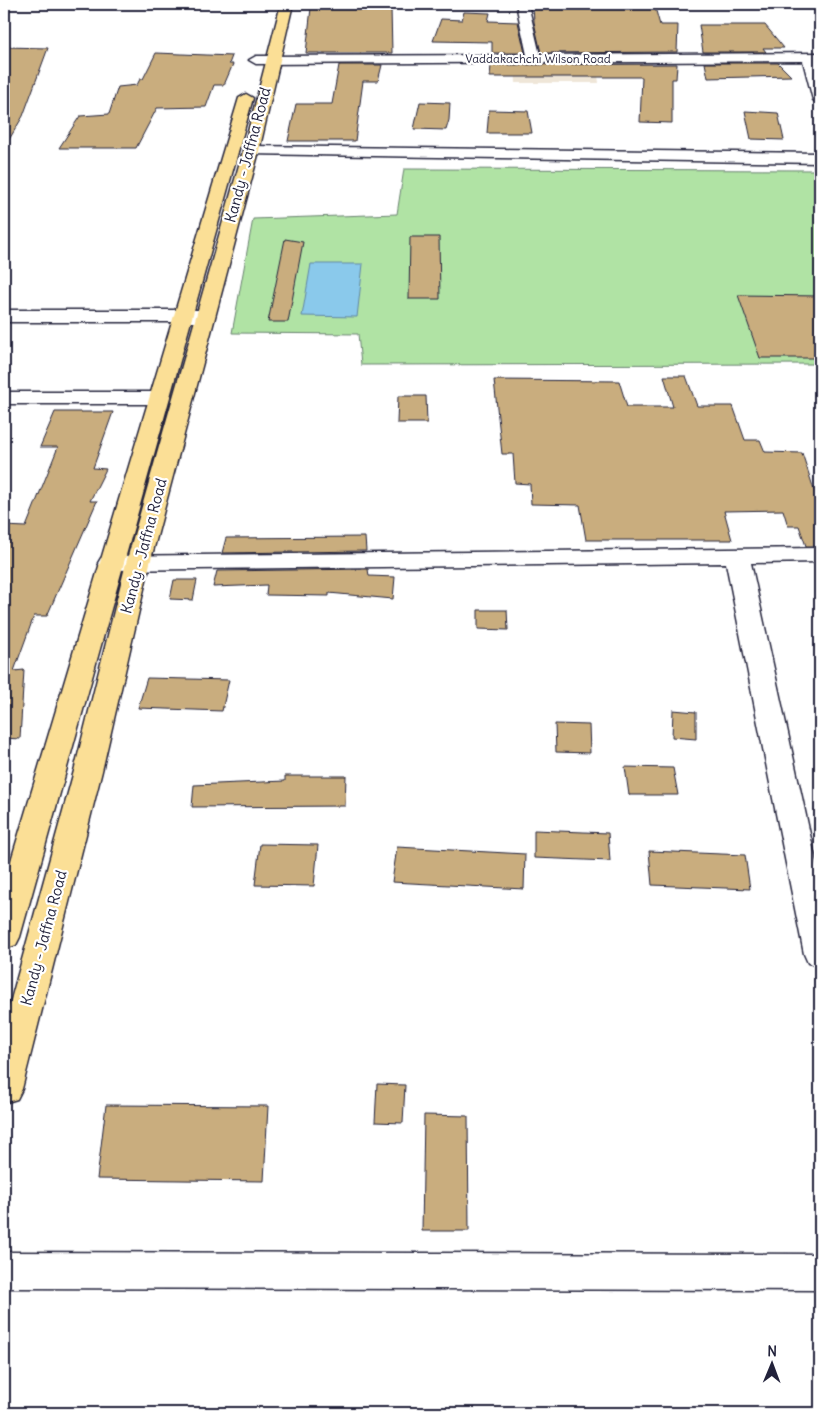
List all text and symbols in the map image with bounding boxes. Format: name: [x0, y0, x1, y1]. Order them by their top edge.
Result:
street label: Vaddakachchi Wilson Road: [465, 51, 611, 66]
street label: Kandy - Jaffna Road: [220, 85, 275, 225]
street label: Kandy - Jaffna Road: [116, 476, 171, 616]
street label: Kandy - Jaffna Road: [16, 868, 71, 1008]
north arrow: [746, 1340, 796, 1390]
text: N: [767, 1342, 777, 1360]

